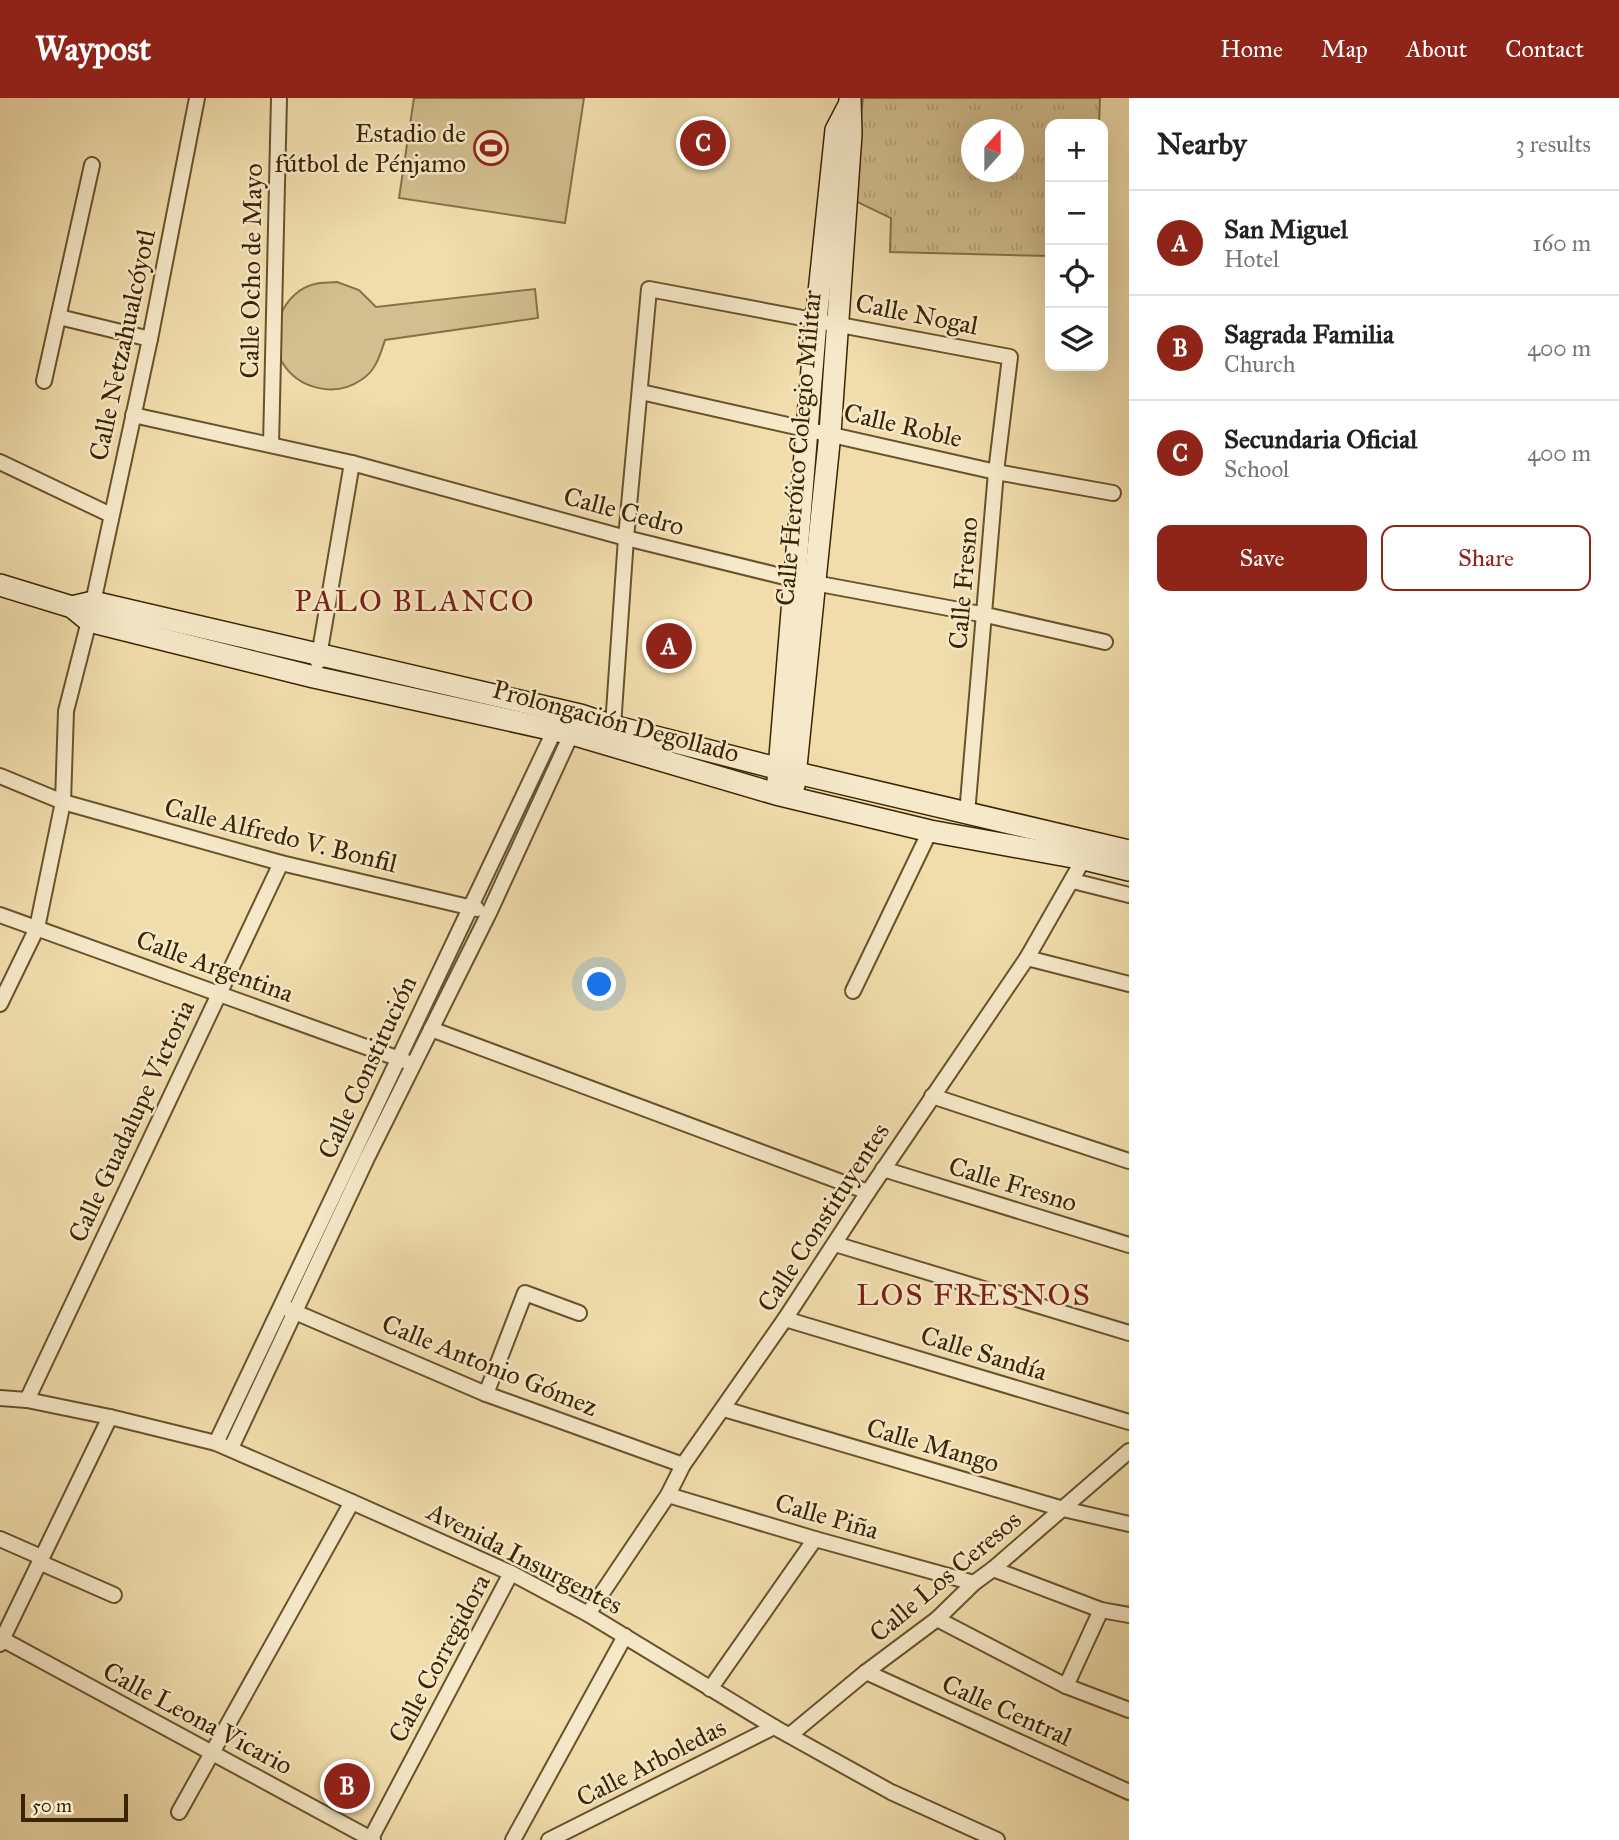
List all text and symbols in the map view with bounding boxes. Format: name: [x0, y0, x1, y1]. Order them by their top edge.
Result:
text: Waypost: [35, 29, 151, 69]
text: Home: [1220, 34, 1283, 64]
text: Map: [1321, 34, 1368, 64]
text: About: [1406, 34, 1467, 64]
text: Contact: [1505, 34, 1584, 64]
place label: Estadio de fútbol de Pénjamo: [275, 117, 466, 179]
pin: C: [680, 117, 726, 169]
north arrow: [961, 119, 1024, 182]
map controls: [1045, 119, 1108, 371]
button: +: [1045, 119, 1108, 182]
text: Nearby: [1157, 126, 1247, 162]
sports icon: Estadio de fútbol de Pénjamo: [472, 129, 510, 167]
text: 3 results: [1515, 130, 1591, 158]
street label: Calle Ocho de Mayo: [233, 163, 269, 379]
button: −: [1045, 182, 1108, 245]
text: San Miguel: [1224, 213, 1348, 245]
street label: Calle Netzahualcóyotl: [82, 227, 162, 463]
text: A: [1172, 229, 1188, 257]
text: 160 m: [1533, 229, 1591, 257]
button: locate: [1045, 245, 1108, 308]
text: Hotel: [1224, 245, 1279, 273]
street label: Calle Nogal: [853, 286, 981, 342]
street label: Calle Heróico Colegio Militar: [768, 289, 828, 607]
button: layers: [1045, 308, 1108, 371]
text: Sagrada Familia: [1224, 318, 1394, 350]
text: B: [1172, 334, 1188, 362]
text: 400 m: [1527, 334, 1591, 362]
text: Church: [1224, 350, 1296, 378]
street label: Calle Roble: [841, 396, 966, 454]
text: Secundaria Oficial: [1224, 423, 1417, 455]
text: C: [1172, 439, 1188, 467]
text: 400 m: [1527, 439, 1591, 467]
text: School: [1224, 455, 1289, 483]
street label: Calle Cedro: [560, 480, 688, 542]
street label: Calle Fresno: [941, 515, 985, 651]
button: Save: [1157, 525, 1367, 591]
button: Share: [1381, 525, 1591, 591]
district label: PALO BLANCO: [294, 583, 536, 619]
pin: A: [646, 620, 692, 672]
street label: Prolongación Degollado: [489, 673, 743, 769]
street label: Calle Alfredo V. Bonfil: [161, 791, 401, 879]
street label: Calle Argentina: [132, 923, 298, 1009]
your location: [582, 967, 616, 1001]
street label: Calle Constitución: [311, 970, 423, 1164]
street label: Calle Guadalupe Victoria: [61, 995, 201, 1247]
street label: Calle Constituyentes: [750, 1116, 896, 1318]
street label: Calle Fresno: [945, 1149, 1081, 1219]
district label: LOS FRESNOS: [856, 1277, 1092, 1313]
street label: Calle Antonio Gómez: [377, 1307, 603, 1423]
street label: Calle Sandía: [917, 1319, 1051, 1387]
street label: Calle Mango: [863, 1411, 1003, 1479]
street label: Calle Piña: [772, 1486, 882, 1546]
street label: Avenida Insurgentes: [421, 1495, 628, 1621]
street label: Calle Los Ceresos: [863, 1503, 1027, 1649]
street label: Calle Corregidora: [381, 1568, 497, 1748]
street label: Calle Leona Vicario: [98, 1655, 298, 1781]
street label: Calle Central: [937, 1667, 1077, 1753]
street label: Calle Arboledas: [571, 1711, 731, 1813]
pin: B: [324, 1760, 370, 1812]
scale bar: [21, 1791, 128, 1823]
text: 50 m: [32, 1794, 72, 1817]

